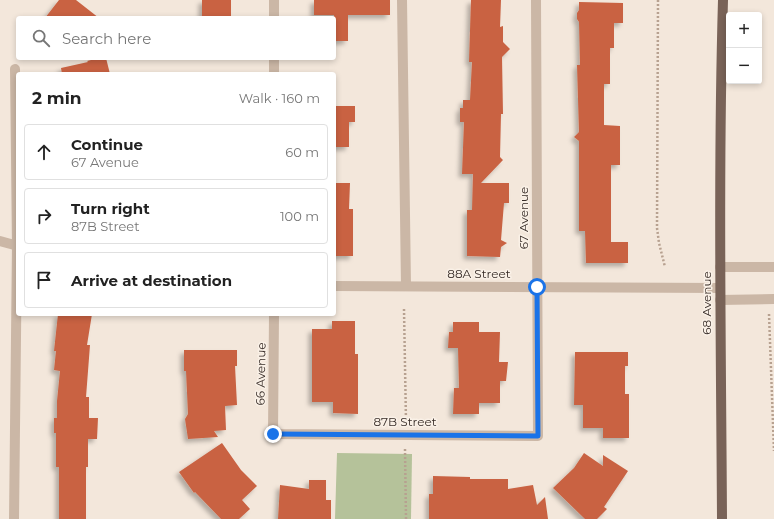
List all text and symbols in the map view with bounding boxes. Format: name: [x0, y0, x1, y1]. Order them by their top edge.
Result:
map controls: [726, 12, 762, 84]
button: +: [726, 12, 762, 48]
search box: [16, 16, 336, 60]
icon: search: [30, 27, 52, 49]
text: Search here: [62, 29, 151, 48]
button: −: [726, 48, 762, 84]
text: 2 min: [32, 88, 82, 108]
text: Walk · 160 m: [239, 90, 320, 106]
text: Continue: [71, 135, 143, 154]
icon: ahead: [33, 141, 55, 163]
text: 60 m: [285, 144, 319, 160]
text: 67 Avenue: [71, 154, 139, 170]
street label: 67 Avenue: [516, 187, 531, 249]
text: Turn right: [71, 199, 150, 218]
icon: right: [33, 205, 55, 227]
text: 100 m: [280, 208, 319, 224]
text: 87B Street: [71, 218, 139, 234]
street label: 88A Street: [447, 266, 511, 281]
icon: arrive: [33, 269, 55, 291]
text: Arrive at destination: [71, 271, 232, 290]
street label: 68 Avenue: [699, 271, 714, 335]
route start: [528, 278, 546, 296]
street label: 66 Avenue: [252, 342, 269, 406]
street label: 87B Street: [373, 414, 437, 429]
route end: [264, 425, 282, 443]

